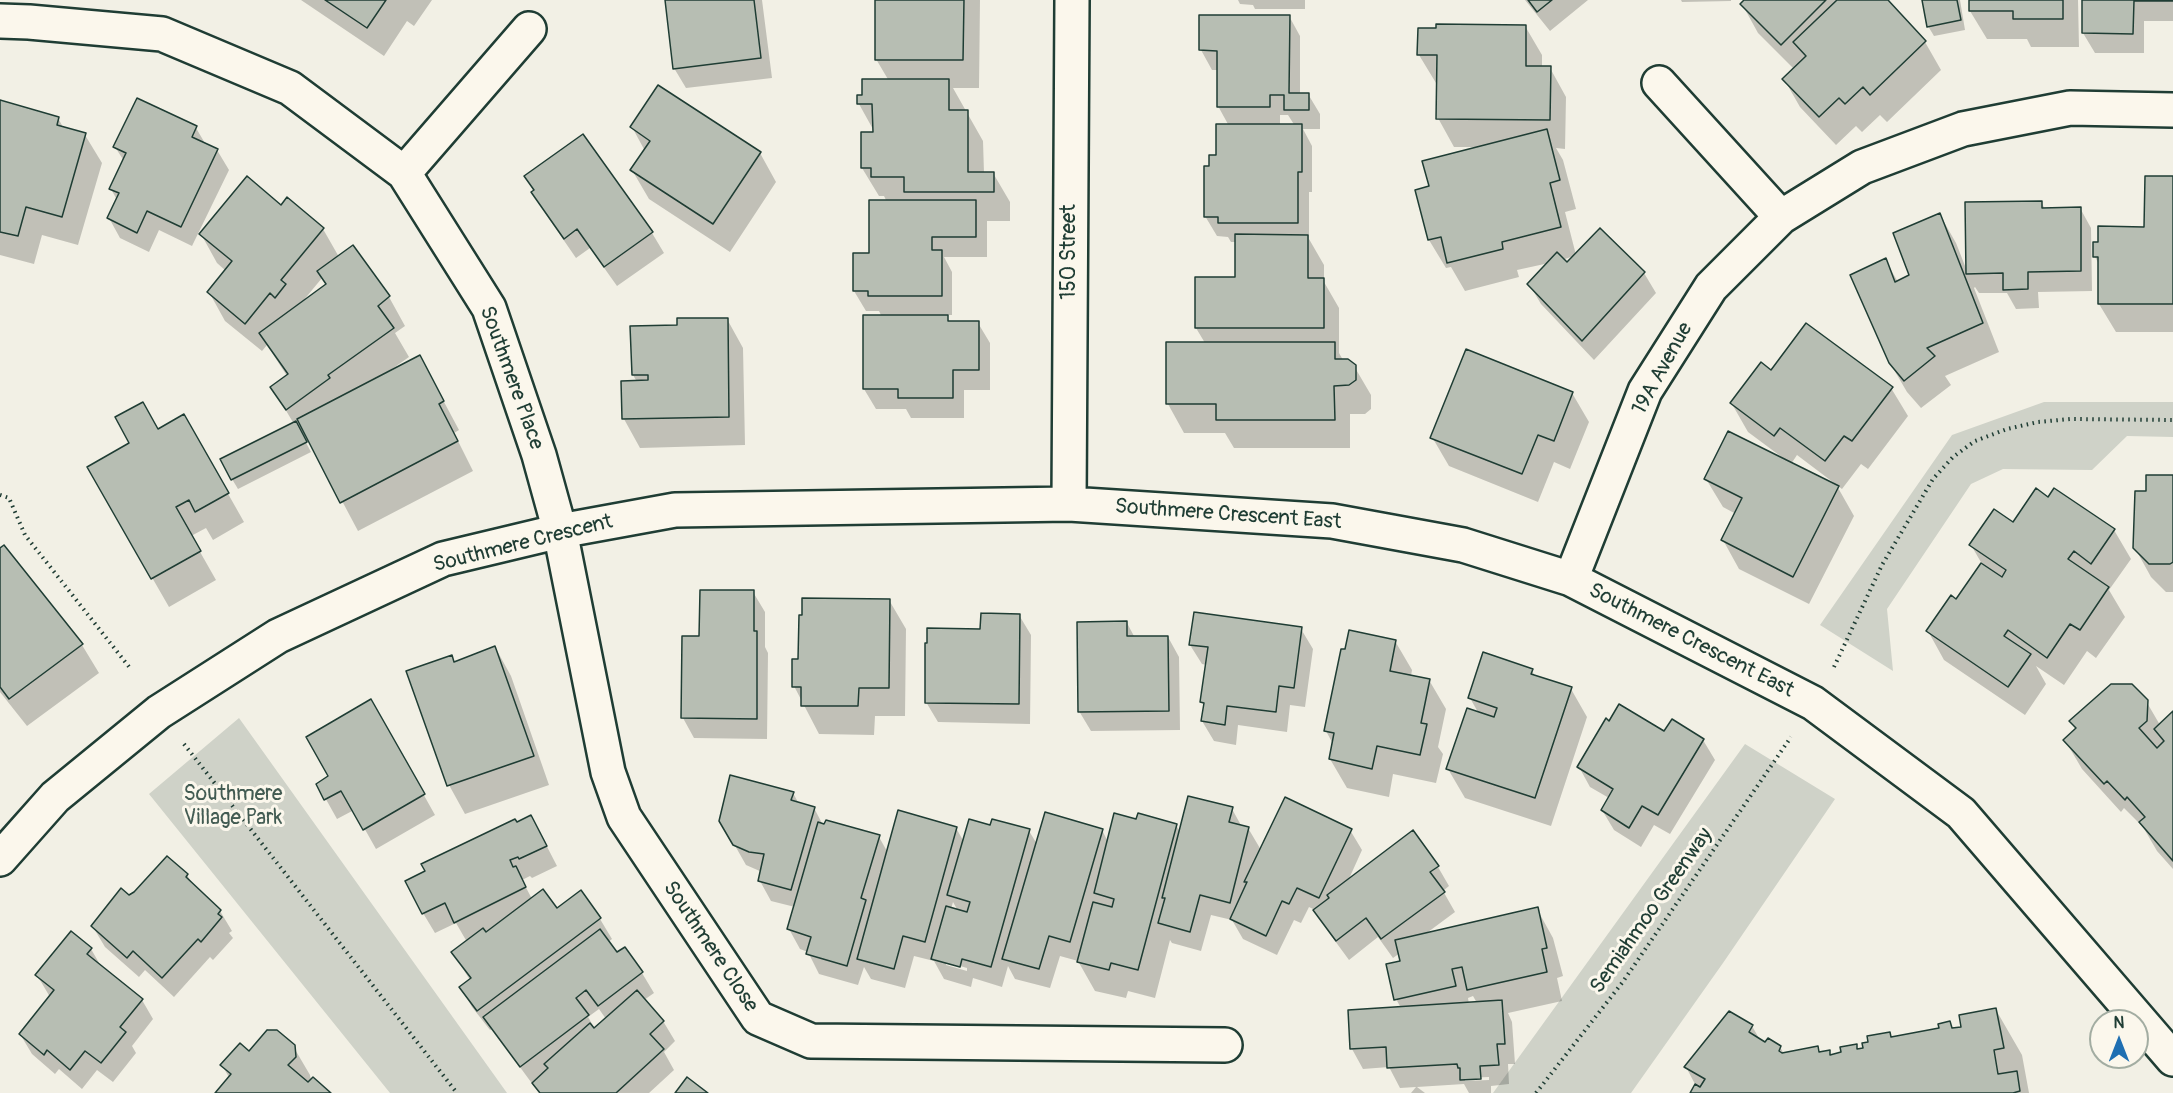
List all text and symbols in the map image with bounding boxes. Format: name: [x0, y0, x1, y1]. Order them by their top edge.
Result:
street label: 150 Street: [1057, 204, 1083, 300]
street label: Southmere Place: [473, 303, 549, 453]
street label: 19A Avenue: [1627, 318, 1699, 420]
street label: Southmere Crescent East: [1114, 495, 1342, 535]
street label: Southmere Crescent: [431, 510, 615, 578]
street label: Southmere Crescent East: [1584, 578, 1798, 704]
park label: Southmere Village Park: [184, 782, 282, 832]
street label: Semiahmoo Greenway: [1585, 823, 1719, 999]
street label: Southmere Close: [657, 877, 763, 1017]
north arrow: [2089, 1009, 2149, 1069]
text: N: [2114, 1013, 2124, 1033]

